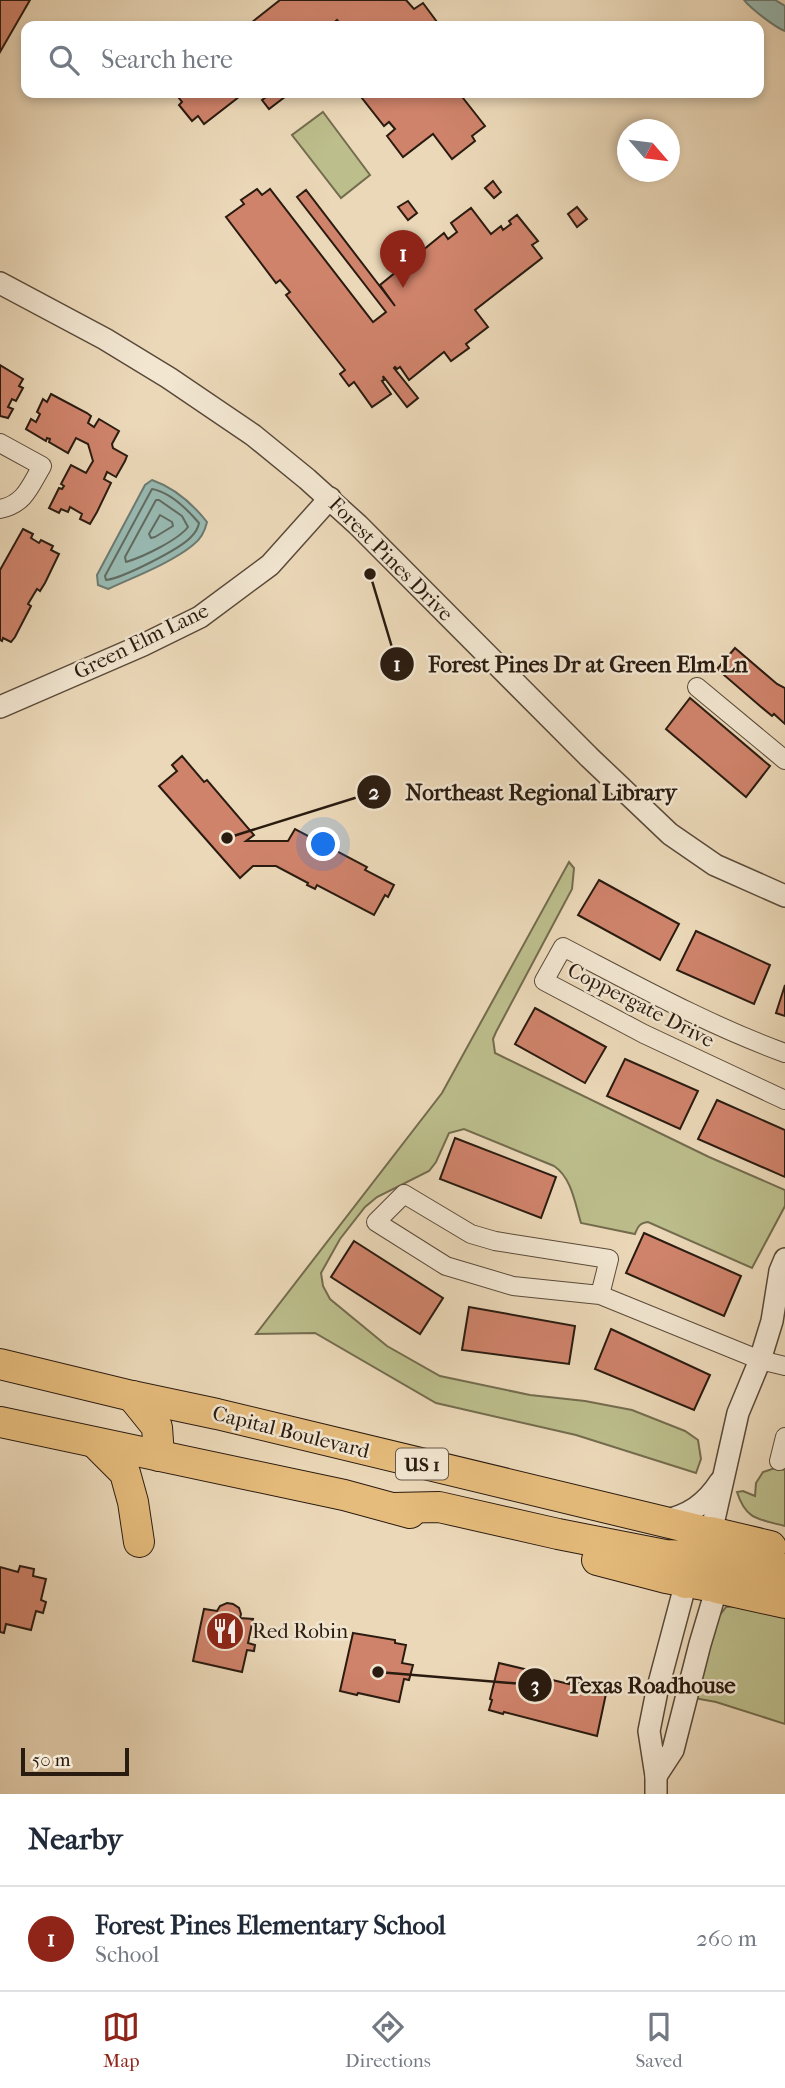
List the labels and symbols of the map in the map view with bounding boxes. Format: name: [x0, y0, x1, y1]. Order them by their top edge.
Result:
north arrow: [617, 119, 680, 182]
pin: 1: [380, 230, 426, 288]
street label: Forest Pines Drive: [324, 492, 458, 626]
street label: Green Elm Lane: [70, 598, 212, 684]
callout: Forest Pines Dr at Green Elm Ln: [379, 642, 762, 686]
text: Forest Pines Dr at Green Elm Ln: [427, 651, 749, 678]
text: 1: [393, 652, 401, 676]
callout: Northeast Regional Library: [356, 770, 691, 814]
text: Northeast Regional Library: [405, 779, 678, 806]
text: 2: [369, 780, 380, 804]
your location: [306, 827, 340, 861]
street label: Coppergate Drive: [564, 958, 718, 1052]
street label: Capital Boulevard: [210, 1401, 372, 1463]
road number: US 1: [396, 1448, 448, 1480]
restaurant icon: Red Robin: [204, 1610, 246, 1652]
place label: Red Robin: [252, 1619, 348, 1643]
callout: Texas Roadhouse: [517, 1663, 749, 1707]
text: Texas Roadhouse: [565, 1672, 736, 1699]
text: 3: [531, 1673, 539, 1697]
scale bar: [21, 1745, 130, 1777]

